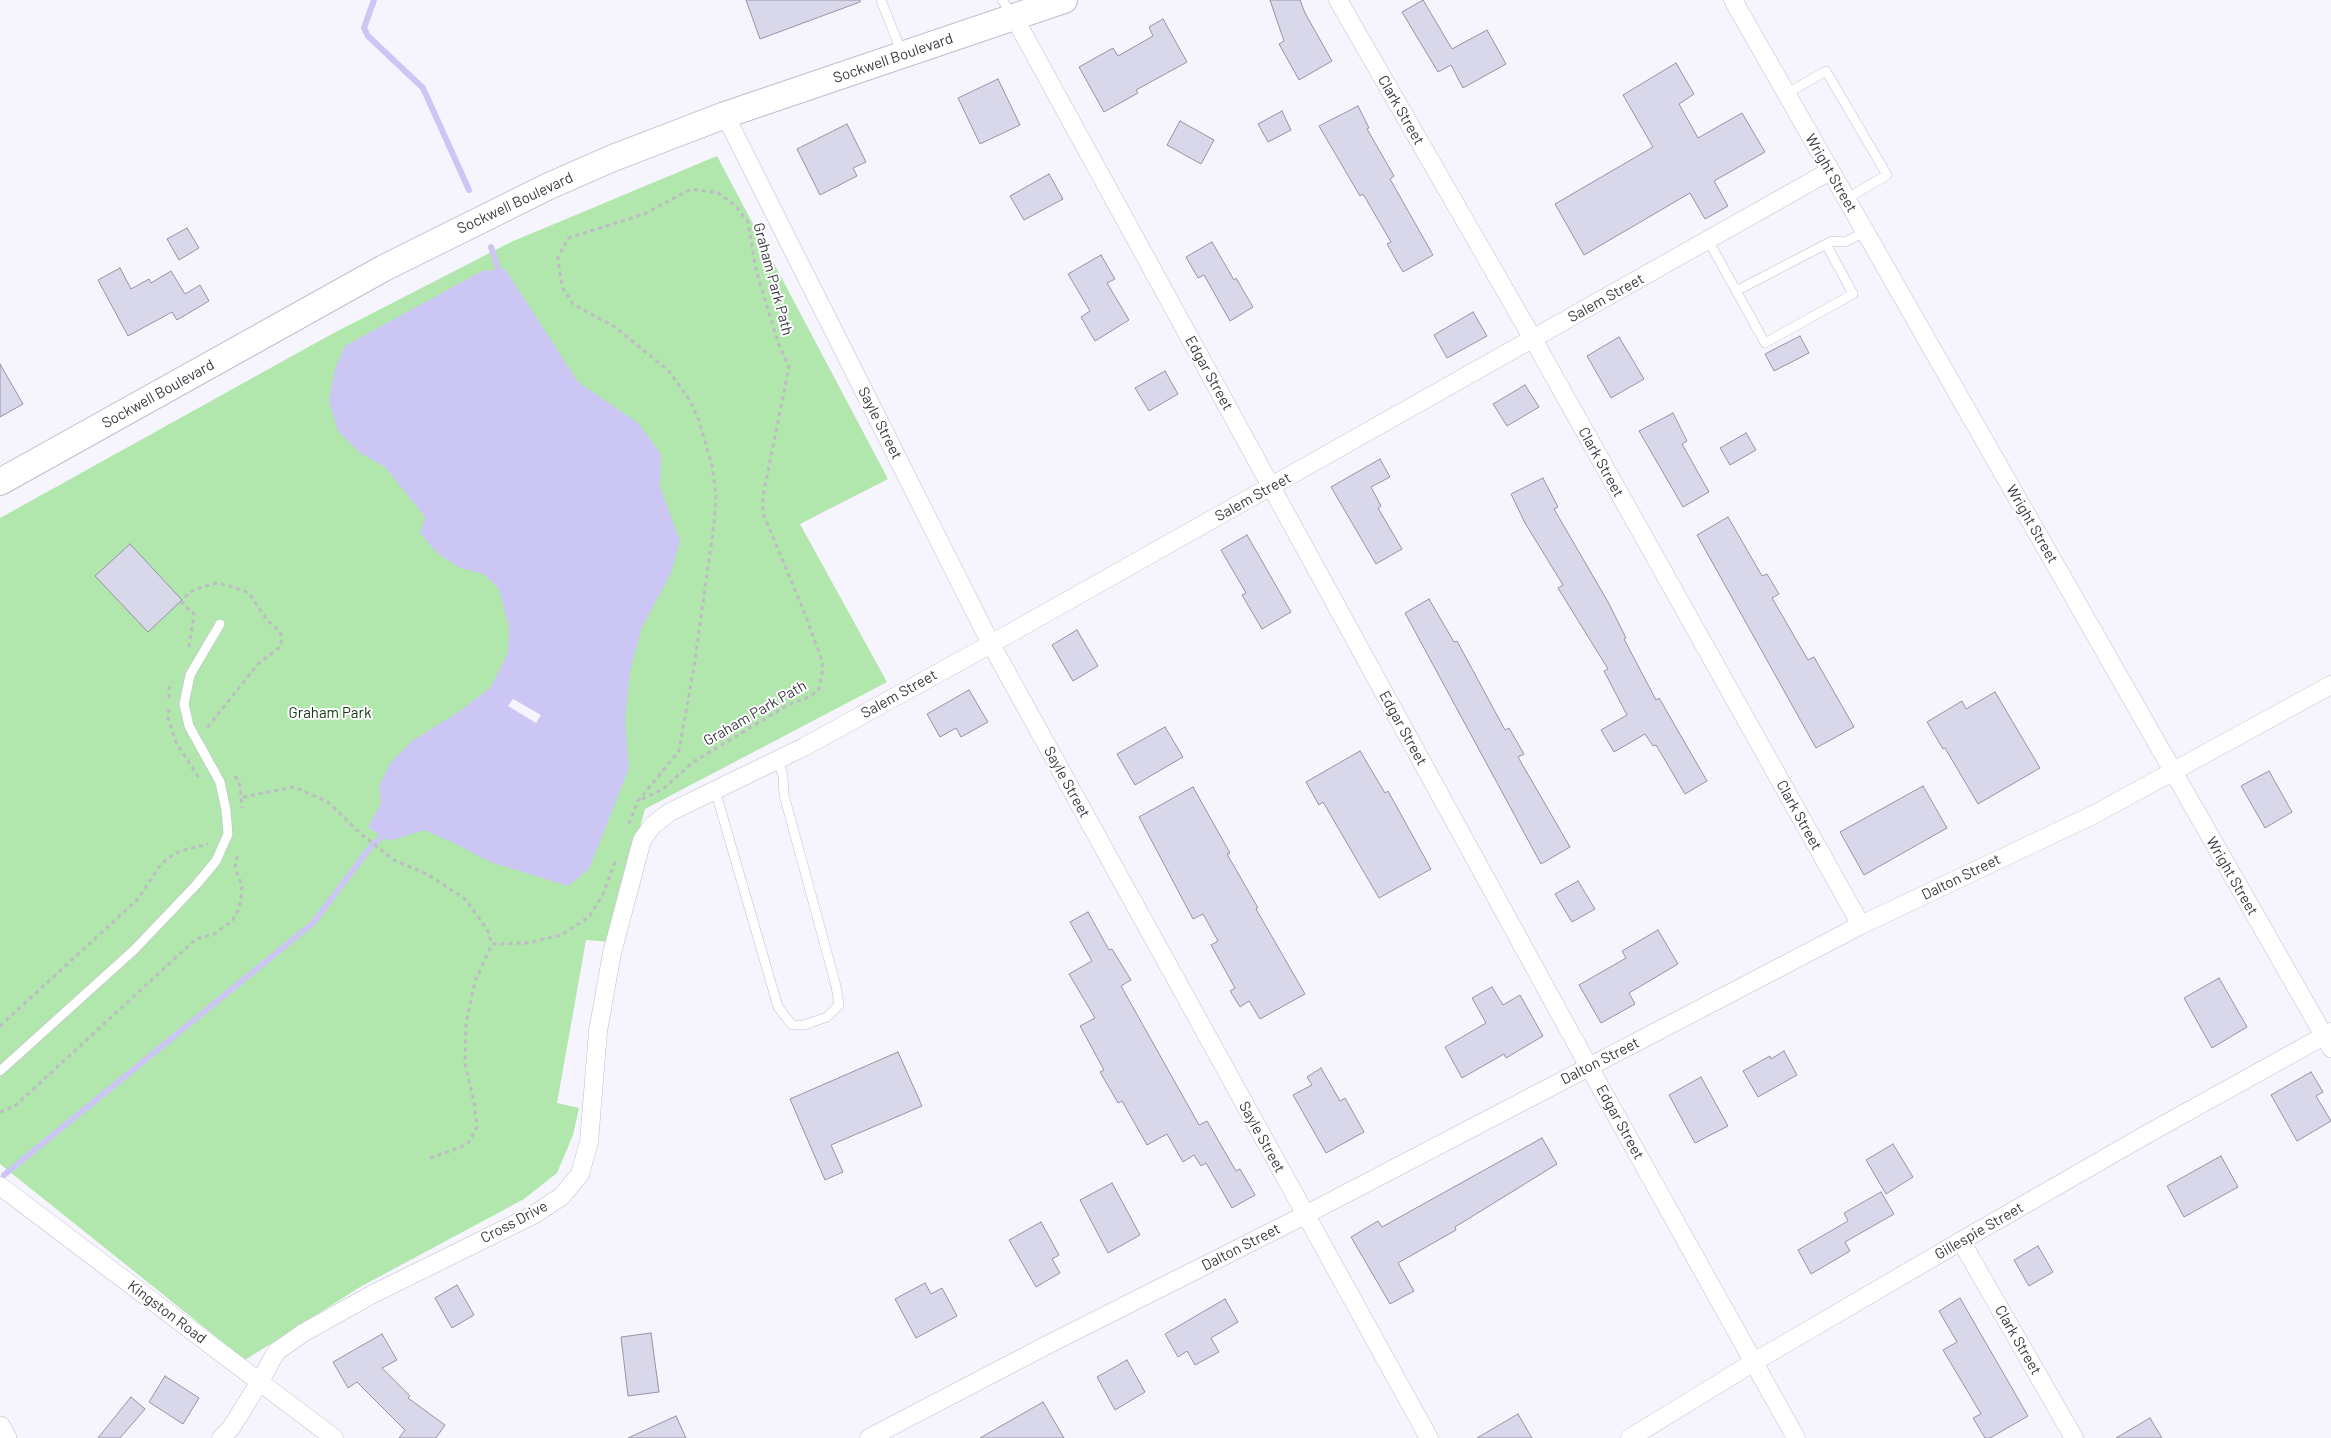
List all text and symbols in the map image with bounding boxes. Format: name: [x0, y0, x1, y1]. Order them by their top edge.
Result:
street label: Sockwell Boulevard: [831, 29, 955, 87]
street label: Clark Street: [1374, 72, 1428, 148]
street label: Wright Street: [1801, 130, 1861, 216]
street label: Sockwell Boulevard: [454, 168, 576, 238]
street label: Graham Park Path: [749, 221, 797, 337]
street label: Salem Street: [1565, 270, 1647, 326]
street label: Edgar Street: [1181, 333, 1237, 413]
street label: Sockwell Boulevard: [99, 356, 217, 432]
street label: Sayle Street: [854, 384, 906, 462]
street label: Clark Street: [1574, 424, 1628, 500]
street label: Salem Street: [1212, 469, 1294, 525]
street label: Wright Street: [2002, 481, 2062, 567]
street label: Salem Street: [858, 666, 940, 722]
street label: Graham Park Path: [700, 676, 810, 750]
street label: Edgar Street: [1375, 688, 1431, 768]
park label: Graham Park: [289, 704, 371, 722]
street label: Sayle Street: [1040, 743, 1094, 821]
street label: Clark Street: [1772, 777, 1826, 853]
street label: Wright Street: [2202, 833, 2262, 919]
street label: Dalton Street: [1919, 850, 2003, 904]
street label: Dalton Street: [1558, 1034, 1642, 1088]
street label: Edgar Street: [1592, 1082, 1648, 1162]
street label: Sayle Street: [1235, 1098, 1289, 1176]
street label: Cross Drive: [477, 1197, 551, 1247]
street label: Gillespie Street: [1932, 1198, 2026, 1264]
street label: Dalton Street: [1199, 1220, 1283, 1274]
street label: Kingston Road: [124, 1277, 210, 1347]
street label: Clark Street: [1991, 1302, 2045, 1378]

